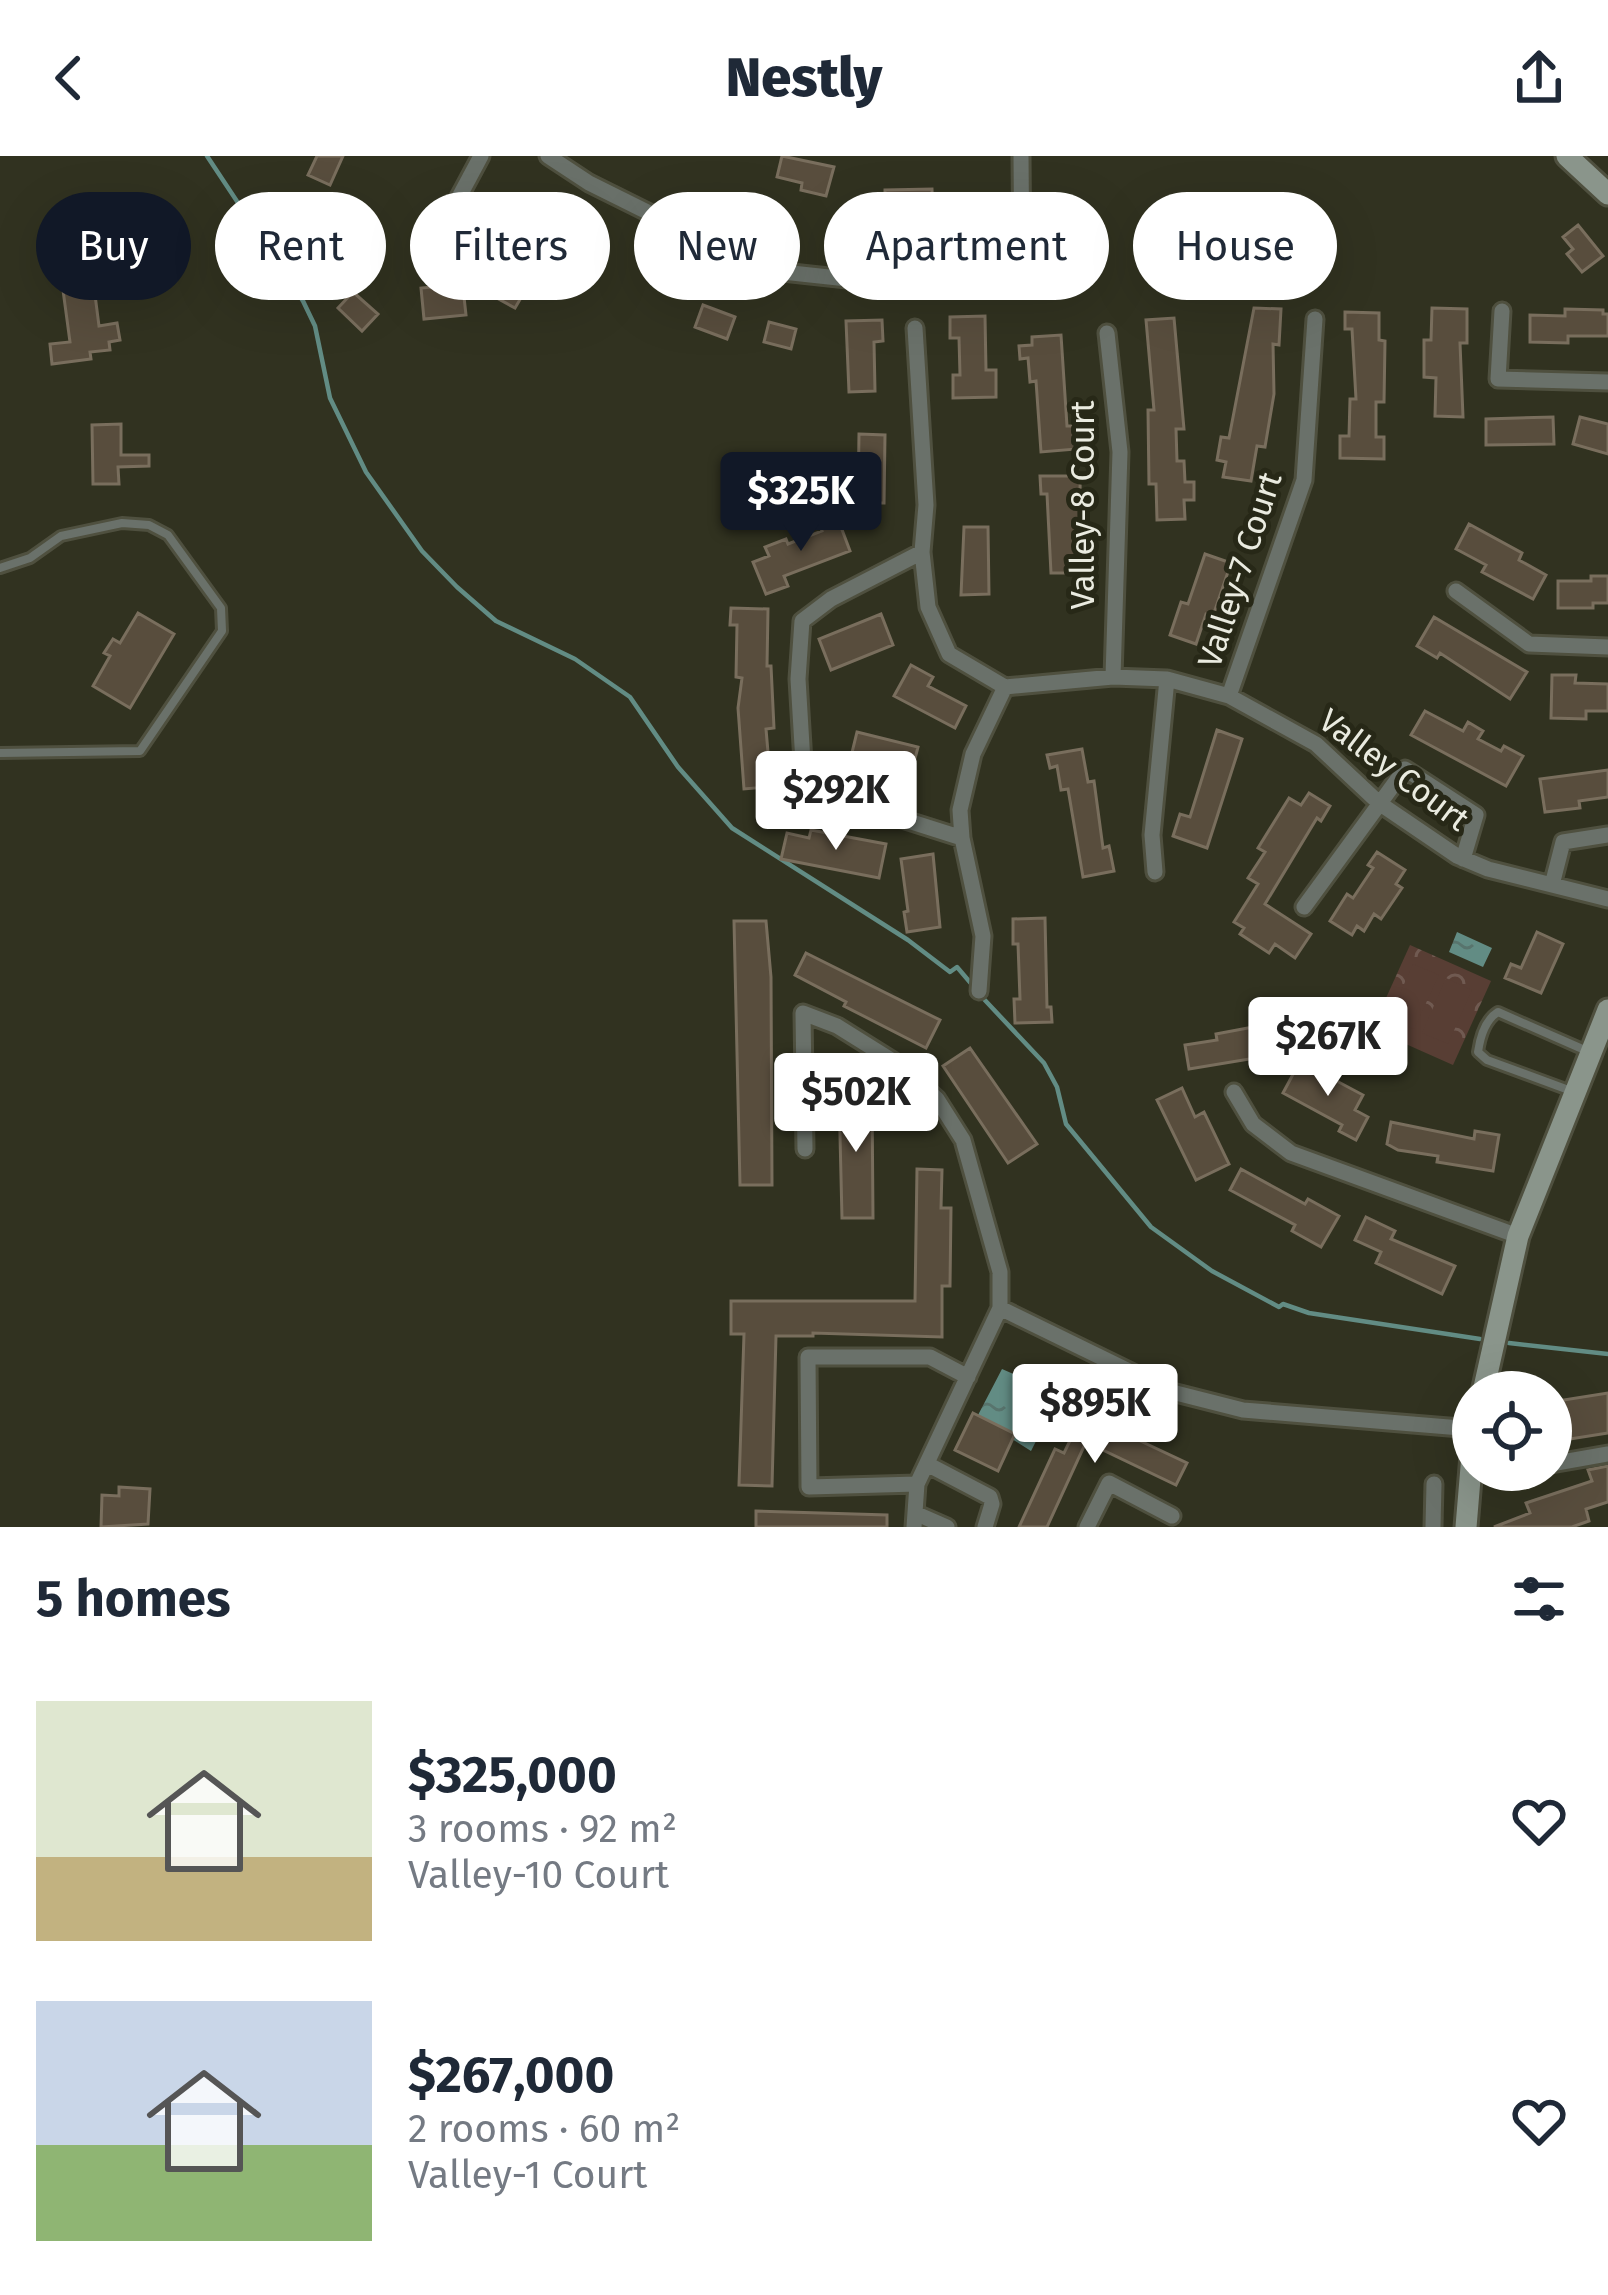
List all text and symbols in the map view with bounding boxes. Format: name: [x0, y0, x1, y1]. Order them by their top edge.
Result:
icon: back: [36, 45, 102, 111]
icon: share: [1506, 45, 1572, 111]
text: Nestly: [726, 46, 882, 110]
chip: Buy: [36, 192, 191, 300]
chip: Rent: [215, 192, 386, 300]
chip: Filters: [410, 192, 610, 300]
chip: New: [634, 192, 800, 300]
chip: Apartment: [824, 192, 1109, 300]
chip: House: [1133, 192, 1337, 300]
street label: Valley-8 Court: [1063, 401, 1103, 609]
pin: $325K: [717, 452, 885, 554]
street label: Valley-7 Court: [1190, 467, 1290, 673]
text: $325K: [747, 468, 855, 514]
street label: Valley Court: [1311, 701, 1477, 839]
pin: $292K: [752, 751, 920, 853]
text: $292K: [783, 767, 889, 813]
pin: $267K: [1244, 997, 1412, 1099]
text: $267K: [1275, 1013, 1381, 1059]
pin: $502K: [772, 1053, 940, 1155]
text: $502K: [801, 1069, 911, 1115]
pin: $895K: [1011, 1364, 1179, 1466]
map controls: [1452, 1371, 1572, 1491]
button: locate: [1452, 1371, 1572, 1491]
text: $895K: [1040, 1380, 1150, 1426]
icon: filters: [1506, 1566, 1572, 1632]
text: 5 homes: [36, 1568, 231, 1630]
text: $325,000: [408, 1744, 617, 1806]
icon: home: [132, 1749, 276, 1893]
icon: heart: [1506, 1788, 1572, 1854]
text: 3 rooms · 92 m²: [408, 1806, 677, 1852]
text: Valley-10 Court: [408, 1852, 669, 1898]
text: $267,000: [408, 2044, 614, 2106]
icon: home: [132, 2049, 276, 2193]
icon: heart: [1506, 2088, 1572, 2154]
text: 2 rooms · 60 m²: [408, 2106, 680, 2152]
text: Valley-1 Court: [408, 2152, 647, 2198]

